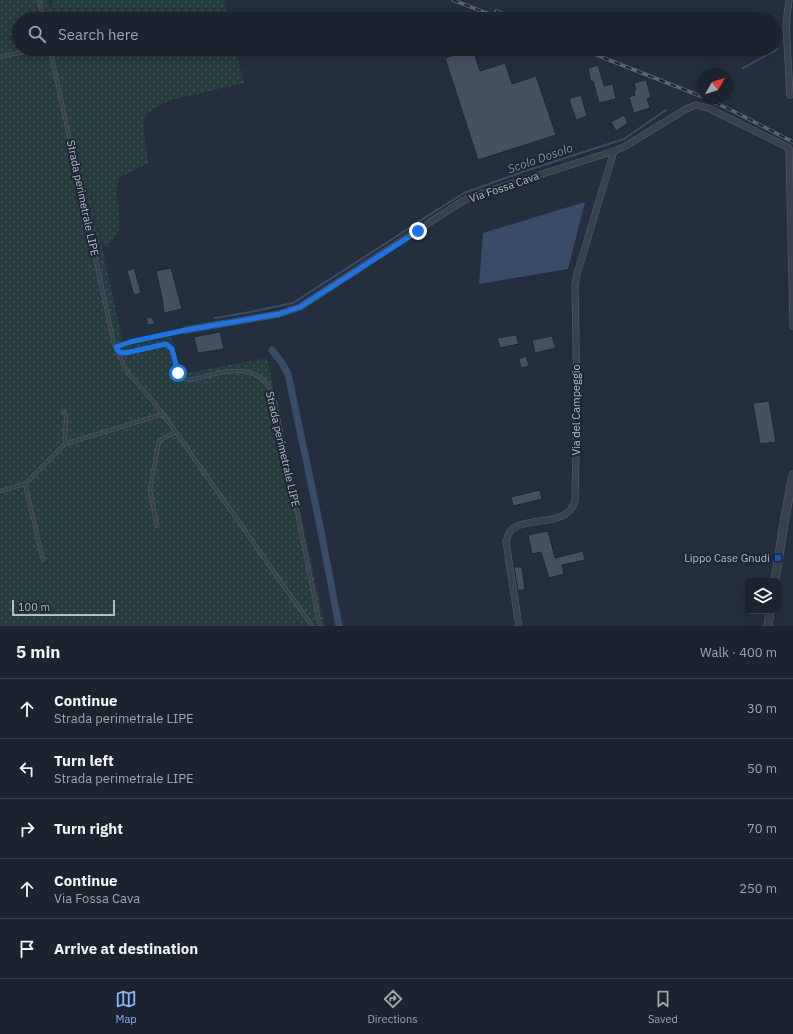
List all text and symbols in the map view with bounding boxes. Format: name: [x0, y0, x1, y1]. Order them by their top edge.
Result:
search box: [12, 12, 781, 56]
icon: search: [26, 23, 48, 45]
text: Search here: [58, 25, 138, 44]
north arrow: [697, 68, 733, 104]
street label: Strada perimetrale LIPE: [64, 139, 102, 257]
water label: Scolo Dosolo: [505, 140, 575, 176]
street label: Via Fossa Cava: [467, 168, 541, 205]
route end: [409, 222, 427, 240]
route start: [169, 364, 187, 382]
street label: Via del Campeggio: [569, 364, 583, 456]
street label: Strada perimetrale LIPE: [263, 390, 303, 508]
place label: Lippo Case Gnudi: [684, 551, 770, 565]
marker: Lippo Case Gnudi: [773, 553, 783, 563]
map controls: [745, 578, 781, 614]
button: layers: [745, 578, 781, 614]
scale bar: [12, 598, 115, 617]
text: 100 m: [18, 600, 50, 614]
text: 5 min: [16, 641, 60, 663]
text: Walk · 400 m: [700, 644, 777, 661]
text: Continue: [54, 691, 118, 710]
icon: ahead: [16, 698, 38, 720]
text: 30 m: [747, 700, 777, 717]
text: Strada perimetrale LIPE: [54, 710, 194, 727]
text: Turn left: [54, 751, 114, 770]
icon: left: [16, 758, 38, 780]
text: 50 m: [747, 760, 777, 777]
text: Strada perimetrale LIPE: [54, 770, 194, 787]
icon: right: [16, 818, 38, 840]
text: Turn right: [54, 819, 123, 838]
text: 70 m: [747, 820, 777, 837]
text: Continue: [54, 871, 118, 890]
icon: ahead: [16, 878, 38, 900]
text: 250 m: [739, 880, 777, 897]
text: Via Fossa Cava: [54, 890, 140, 907]
icon: arrive: [16, 938, 38, 960]
text: Arrive at destination: [54, 939, 198, 958]
tab: Map: [115, 988, 137, 1026]
tab: Directions: [367, 988, 418, 1026]
tab: Saved: [648, 988, 678, 1026]

